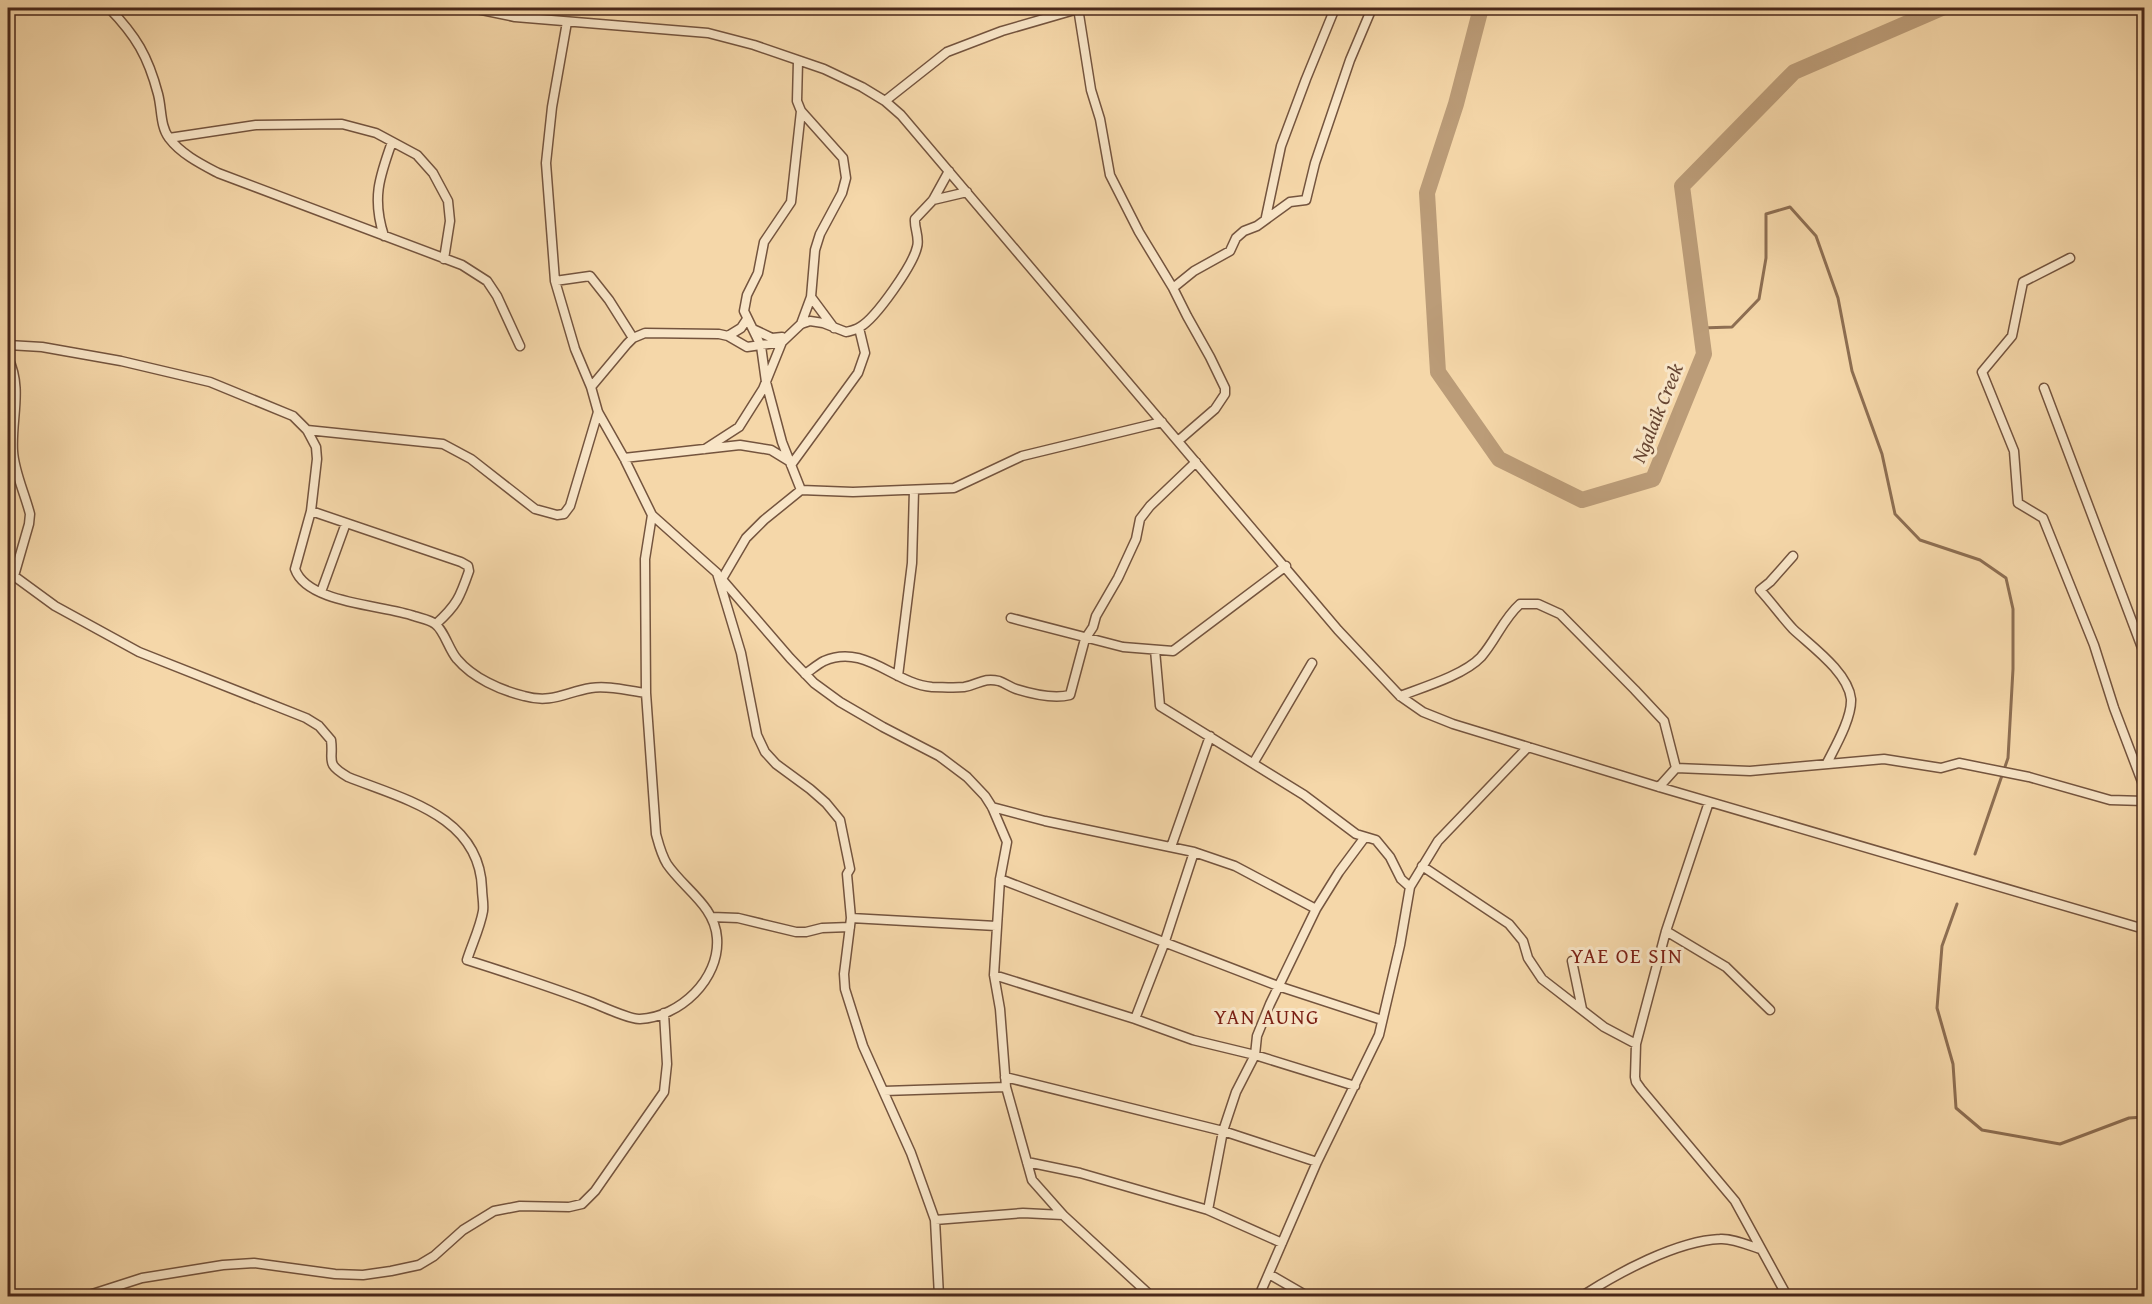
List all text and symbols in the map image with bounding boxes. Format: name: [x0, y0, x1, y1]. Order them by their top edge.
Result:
water label: Ngalaik Creek: [1623, 358, 1690, 468]
district label: YAE OE SIN: [1571, 940, 1683, 971]
district label: YAN AUNG: [1214, 1001, 1320, 1032]

